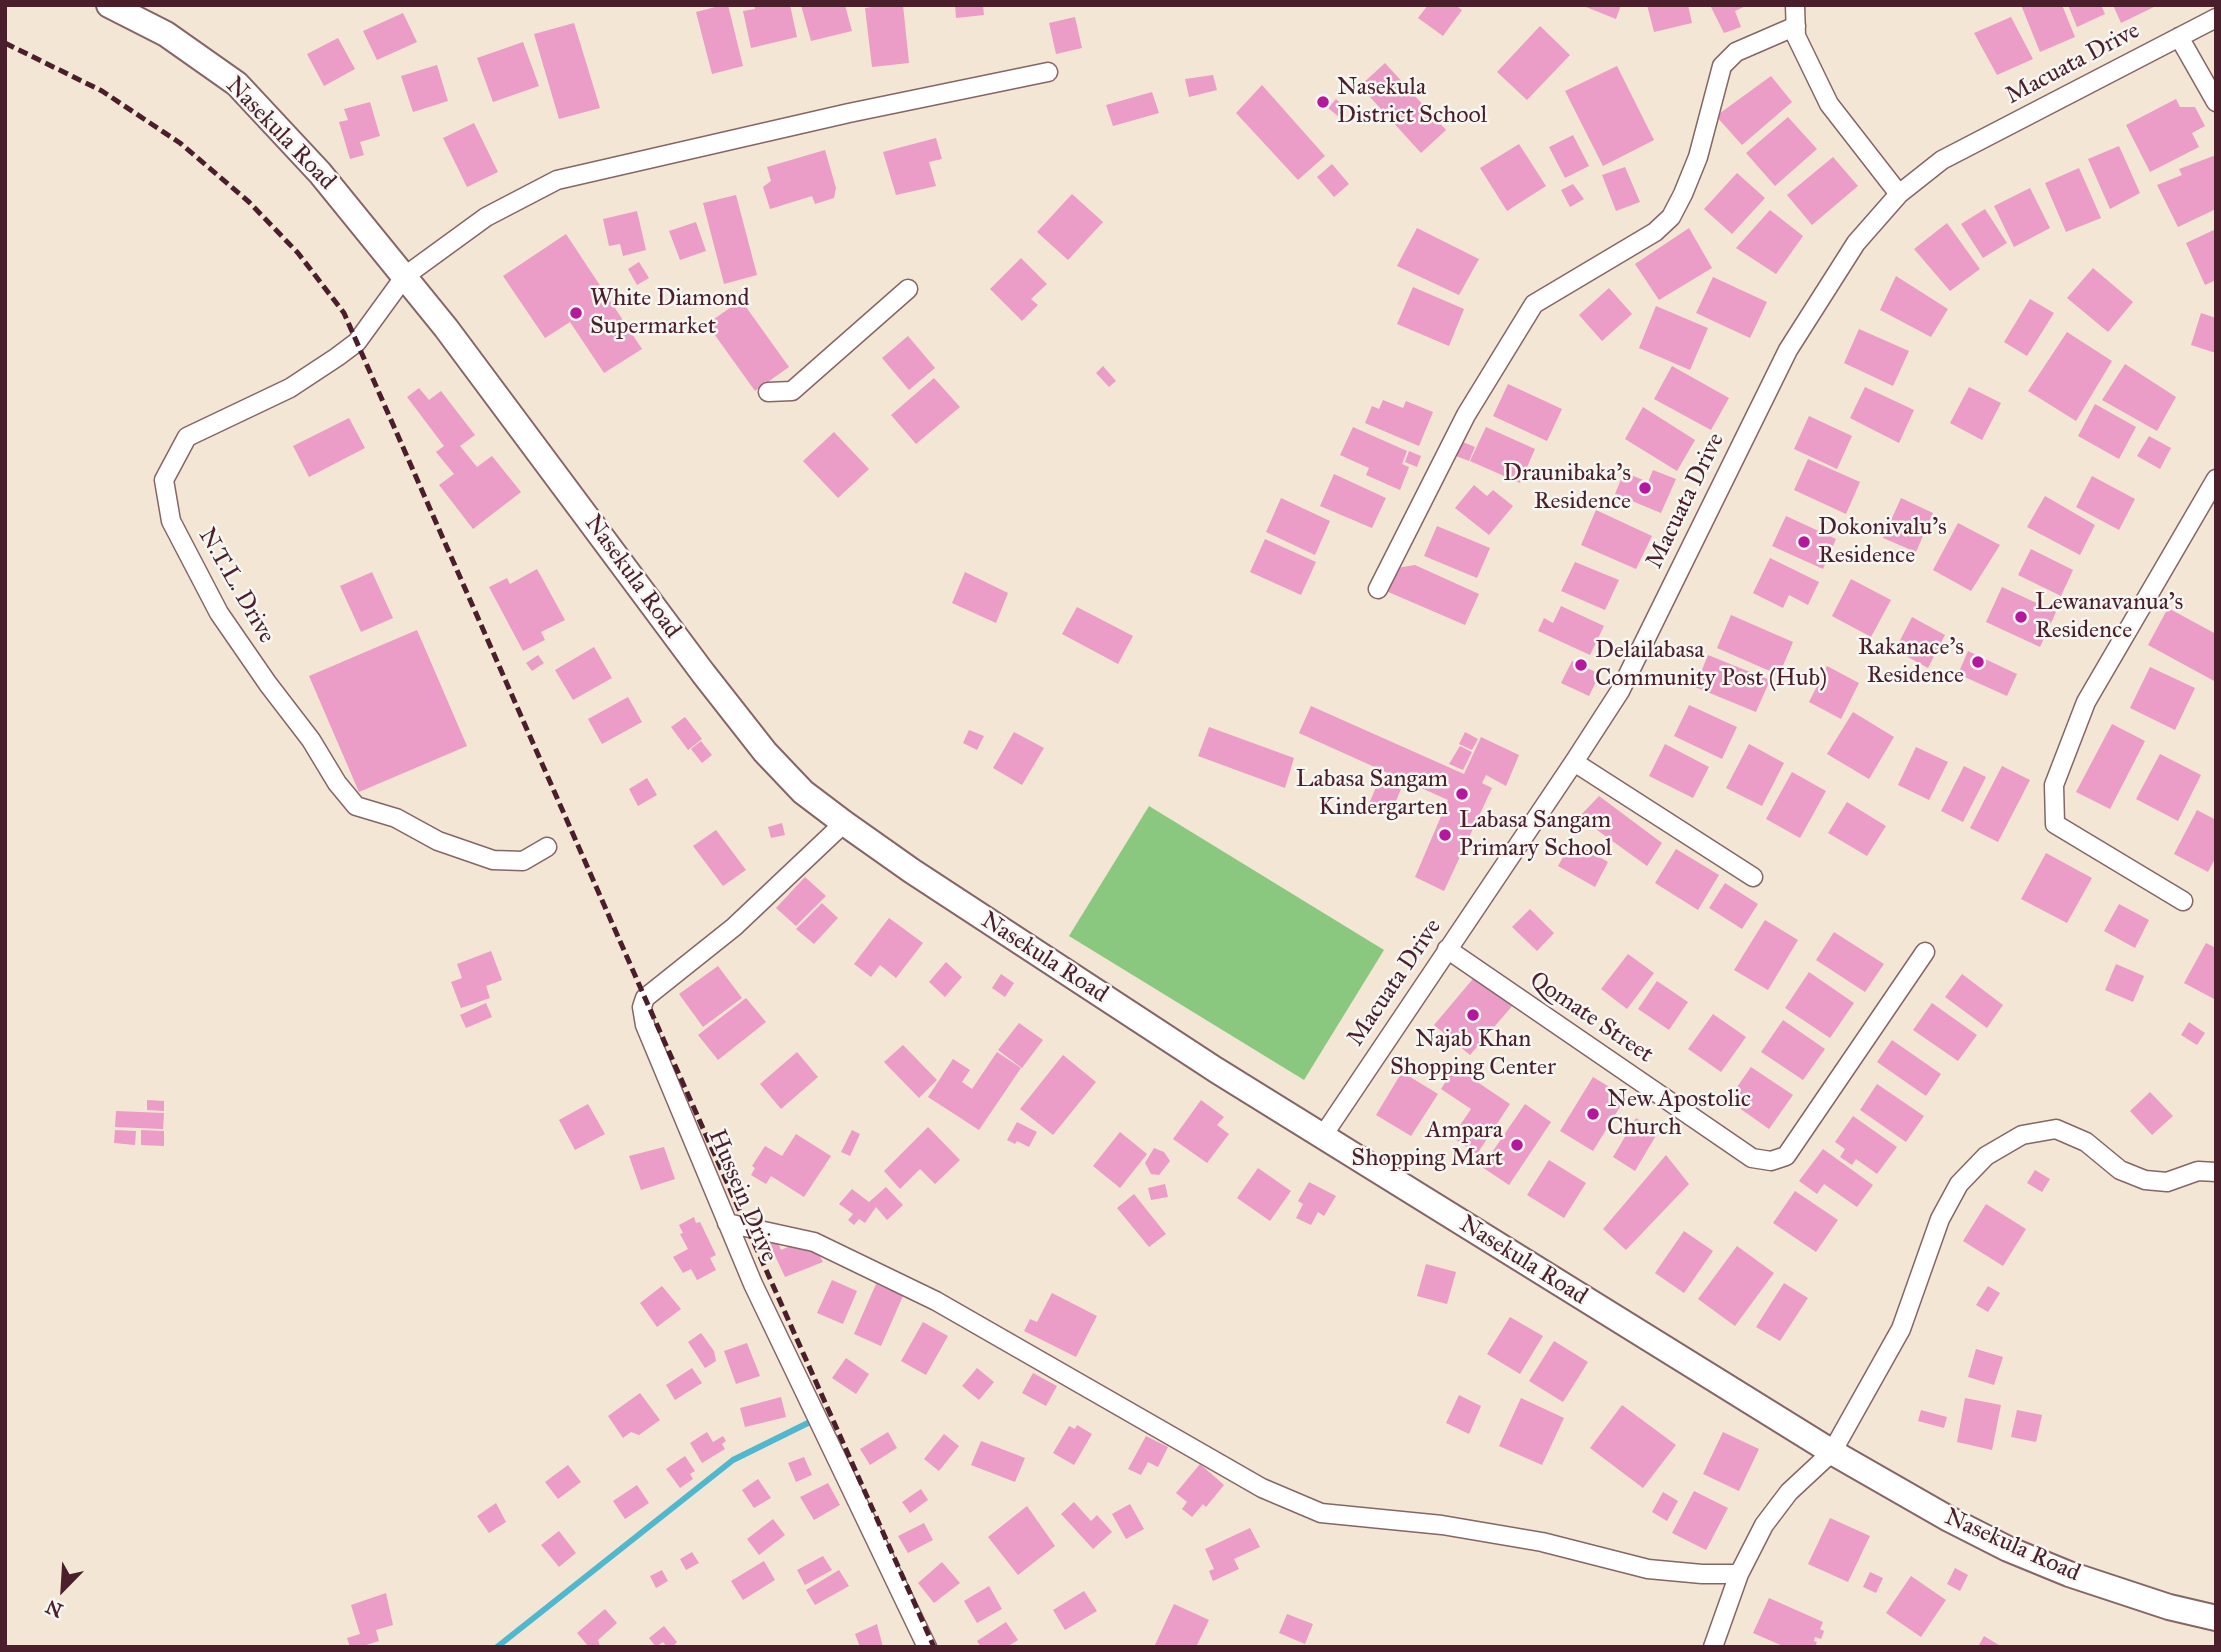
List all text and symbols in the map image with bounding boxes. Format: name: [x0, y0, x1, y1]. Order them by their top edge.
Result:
street label: Macuata Drive: [2001, 17, 2145, 111]
street label: Nasekula Road: [219, 72, 341, 196]
place label: Nasekula District School: [1337, 74, 1487, 130]
marker: Nasekula District School: [1315, 94, 1331, 110]
place label: White Diamond Supermarket: [590, 285, 750, 341]
marker: White Diamond Supermarket: [568, 305, 584, 321]
street label: Macuata Drive: [1641, 429, 1731, 573]
place label: Draunibaka's Residence: [1503, 460, 1631, 516]
marker: Draunibaka's Residence: [1637, 480, 1653, 496]
street label: Nasekula Road: [578, 510, 686, 644]
place label: Dokonivalu's Residence: [1818, 514, 1947, 570]
street label: N.T.L. Drive: [192, 523, 280, 649]
marker: Dokonivalu's Residence: [1796, 534, 1812, 550]
place label: Lewanavanua's Residence: [2035, 589, 2183, 645]
marker: Lewanavanua's Residence: [2013, 609, 2029, 625]
place label: Rakanace's Residence: [1858, 634, 1964, 690]
place label: Delailabasa Community Post (Hub): [1595, 637, 1827, 693]
marker: Rakanace's Residence: [1970, 654, 1986, 670]
marker: Delailabasa Community Post (Hub): [1573, 657, 1589, 673]
place label: Labasa Sangam Kindergarten: [1296, 766, 1448, 822]
marker: Labasa Sangam Kindergarten: [1454, 786, 1470, 802]
place label: Labasa Sangam Primary School: [1459, 807, 1612, 863]
marker: Labasa Sangam Primary School: [1437, 827, 1453, 843]
street label: Nasekula Road: [975, 906, 1113, 1010]
street label: Macuata Drive: [1342, 914, 1448, 1052]
street label: Qomate Street: [1524, 966, 1658, 1070]
marker: Najab Khan Shopping Center: [1465, 1007, 1481, 1023]
place label: Najab Khan Shopping Center: [1390, 1026, 1556, 1082]
place label: New Apostolic Church: [1607, 1086, 1751, 1142]
marker: New Apostolic Church: [1585, 1106, 1601, 1122]
place label: Ampara Shopping Mart: [1351, 1117, 1503, 1173]
street label: Hussein Drive: [701, 1125, 783, 1267]
marker: Ampara Shopping Mart: [1509, 1137, 1525, 1153]
street label: Nasekula Road: [1454, 1210, 1592, 1312]
street label: Nasekula Road: [1940, 1503, 2084, 1589]
north arrow: [28, 1554, 98, 1624]
text: N: [42, 1595, 66, 1622]

